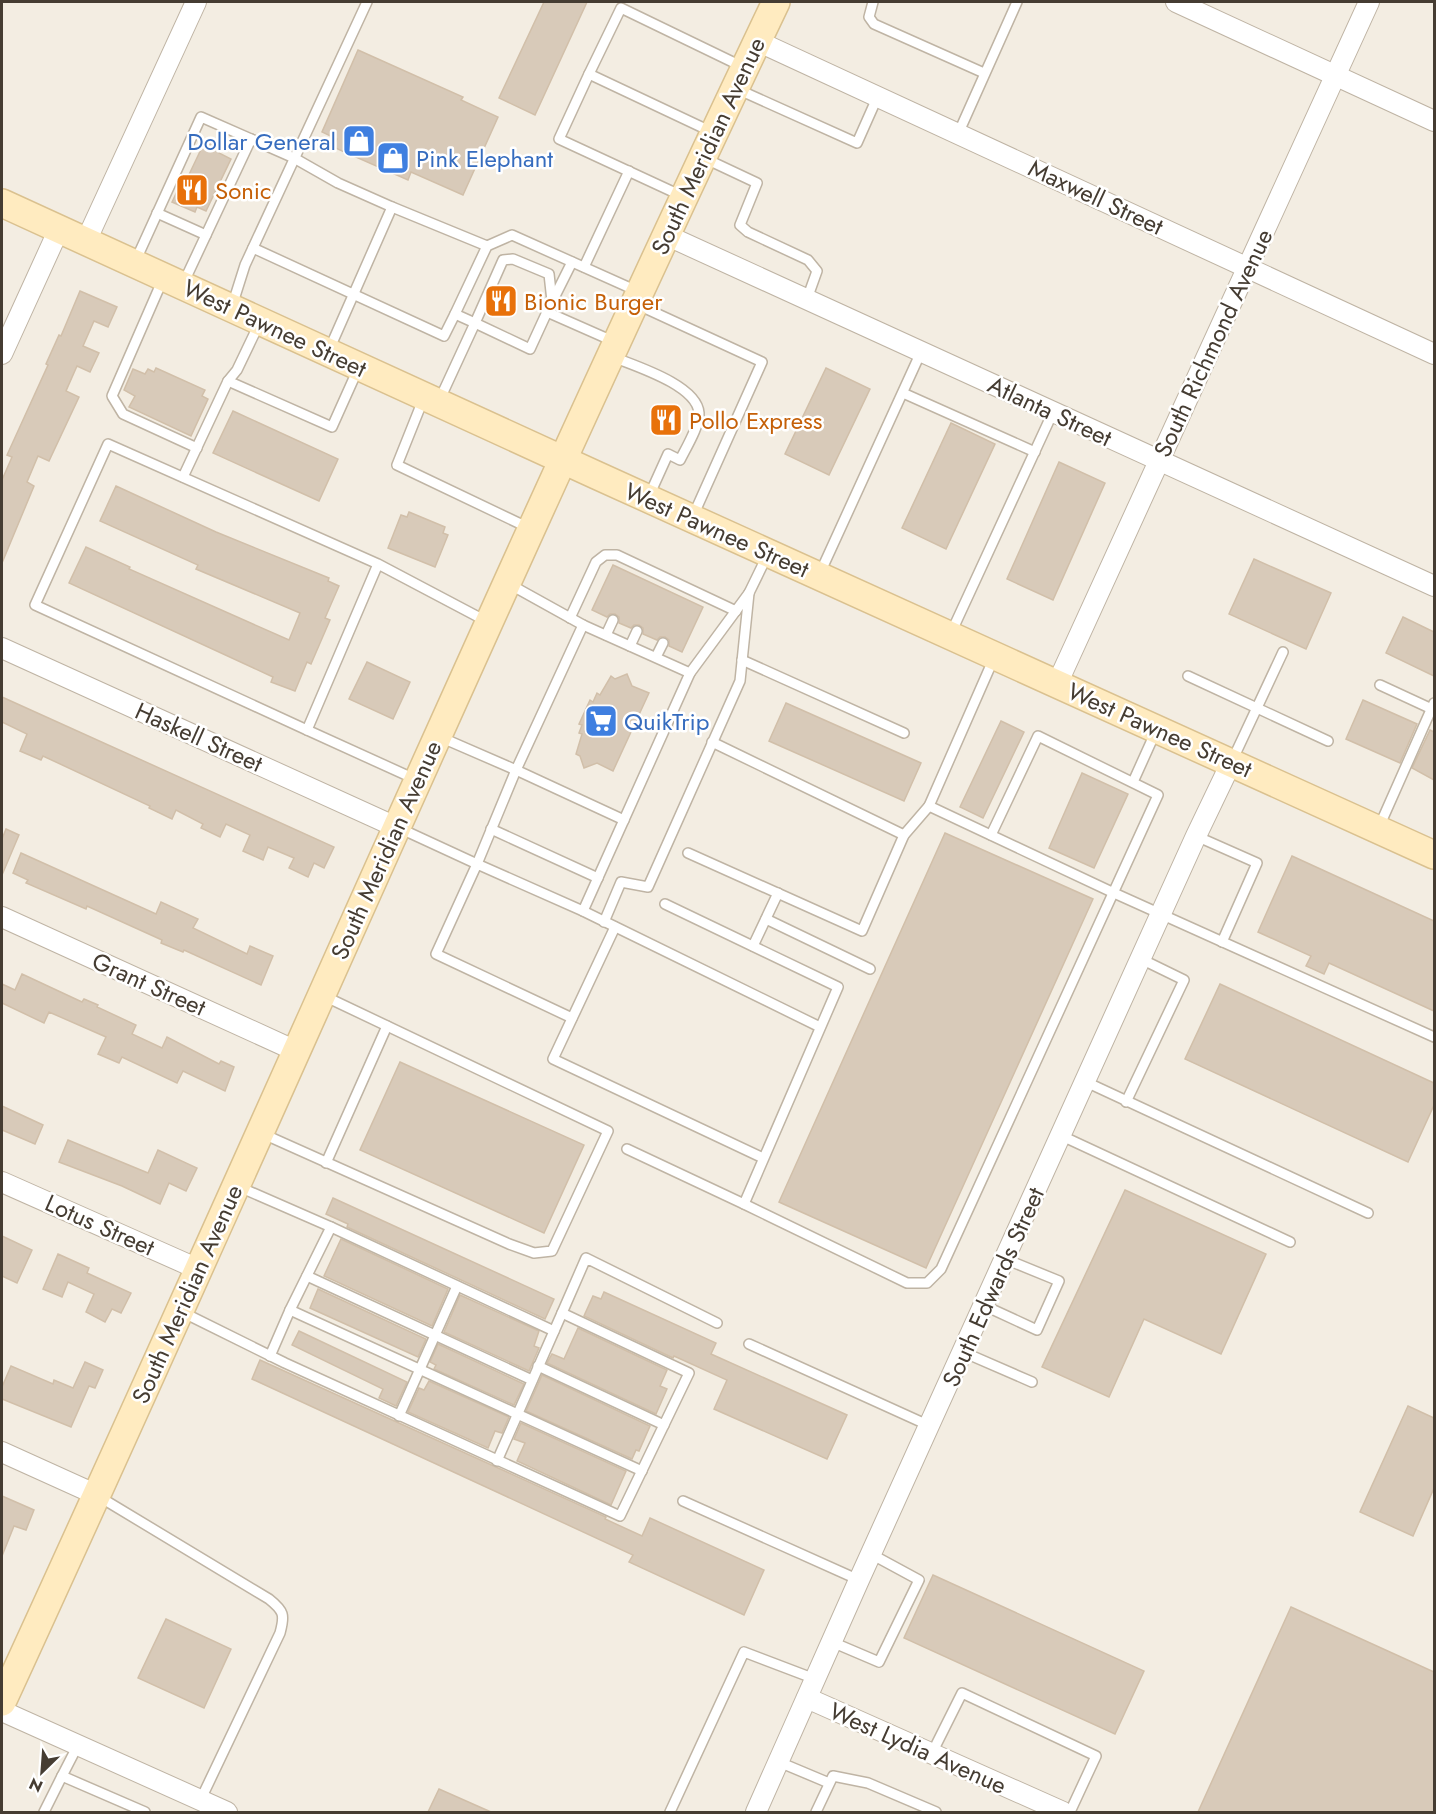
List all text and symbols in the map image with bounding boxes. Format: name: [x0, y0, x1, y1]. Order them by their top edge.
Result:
street label: South Meridian Avenue: [642, 31, 774, 261]
shop icon: Dollar General: [341, 123, 377, 159]
place label: Dollar General: [187, 124, 336, 159]
shop icon: Pink Elephant: [375, 140, 411, 176]
place label: Pink Elephant: [416, 141, 553, 176]
street label: Maxwell Street: [1023, 150, 1169, 244]
restaurant icon: Sonic: [174, 172, 210, 208]
place label: Sonic: [215, 173, 272, 208]
street label: South Richmond Avenue: [1145, 223, 1281, 463]
street label: West Pawnee Street: [178, 270, 373, 386]
restaurant icon: Bionic Burger: [483, 283, 519, 319]
place label: Bionic Burger: [524, 284, 663, 319]
street label: Atlanta Street: [982, 367, 1118, 455]
restaurant icon: Pollo Express: [648, 402, 684, 438]
place label: Pollo Express: [689, 403, 822, 438]
street label: West Pawnee Street: [619, 474, 815, 587]
street label: West Pawnee Street: [1062, 674, 1258, 787]
street label: Haskell Street: [130, 693, 269, 781]
supermarket icon: QuikTrip: [583, 703, 619, 739]
place label: QuikTrip: [624, 704, 709, 739]
street label: South Meridian Avenue: [322, 735, 450, 965]
street label: Grant Street: [87, 943, 212, 1025]
street label: South Meridian Avenue: [123, 1179, 251, 1409]
street label: South Edwards Street: [933, 1181, 1053, 1392]
street label: Lotus Street: [40, 1185, 161, 1265]
street label: West Lydia Avenue: [824, 1693, 1012, 1803]
north arrow: [12, 1742, 72, 1802]
text: N: [25, 1772, 46, 1798]

